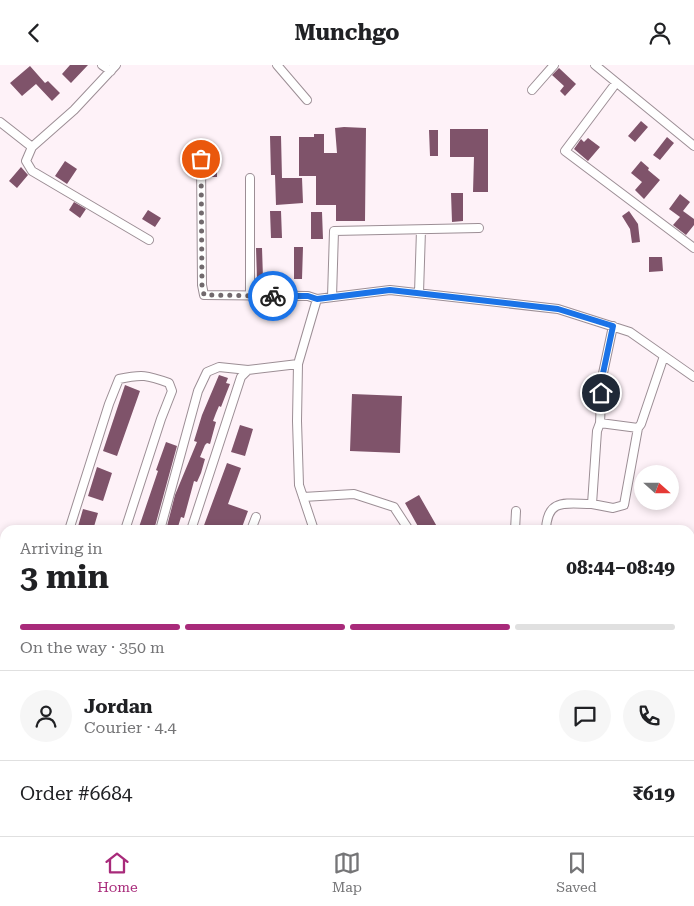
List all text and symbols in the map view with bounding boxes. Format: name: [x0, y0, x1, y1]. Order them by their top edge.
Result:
icon: back: [20, 19, 48, 47]
icon: person: [646, 19, 674, 47]
text: Munchgo: [294, 20, 400, 45]
pin: [180, 138, 222, 180]
icon: bag: [187, 145, 215, 173]
courier: [248, 271, 298, 321]
icon: bike: [259, 282, 287, 310]
pin: [580, 372, 622, 414]
icon: home: [587, 379, 615, 407]
north arrow: [634, 465, 679, 510]
map controls: [634, 465, 679, 510]
text: Arriving in: [20, 539, 103, 558]
text: 08:44–08:49: [566, 556, 675, 579]
text: 3 min: [20, 558, 109, 596]
text: On the way · 350 m: [20, 638, 165, 657]
button: person: [20, 690, 72, 742]
button: chat: [559, 690, 611, 742]
button: phone: [623, 690, 675, 742]
text: Jordan: [84, 695, 153, 718]
text: Courier · 4.4: [84, 718, 177, 737]
text: Order #6684: [20, 782, 132, 805]
text: ₹619: [632, 782, 675, 805]
tab: Home: [97, 849, 138, 895]
tab: Map: [332, 849, 362, 895]
tab: Saved: [556, 849, 597, 895]

